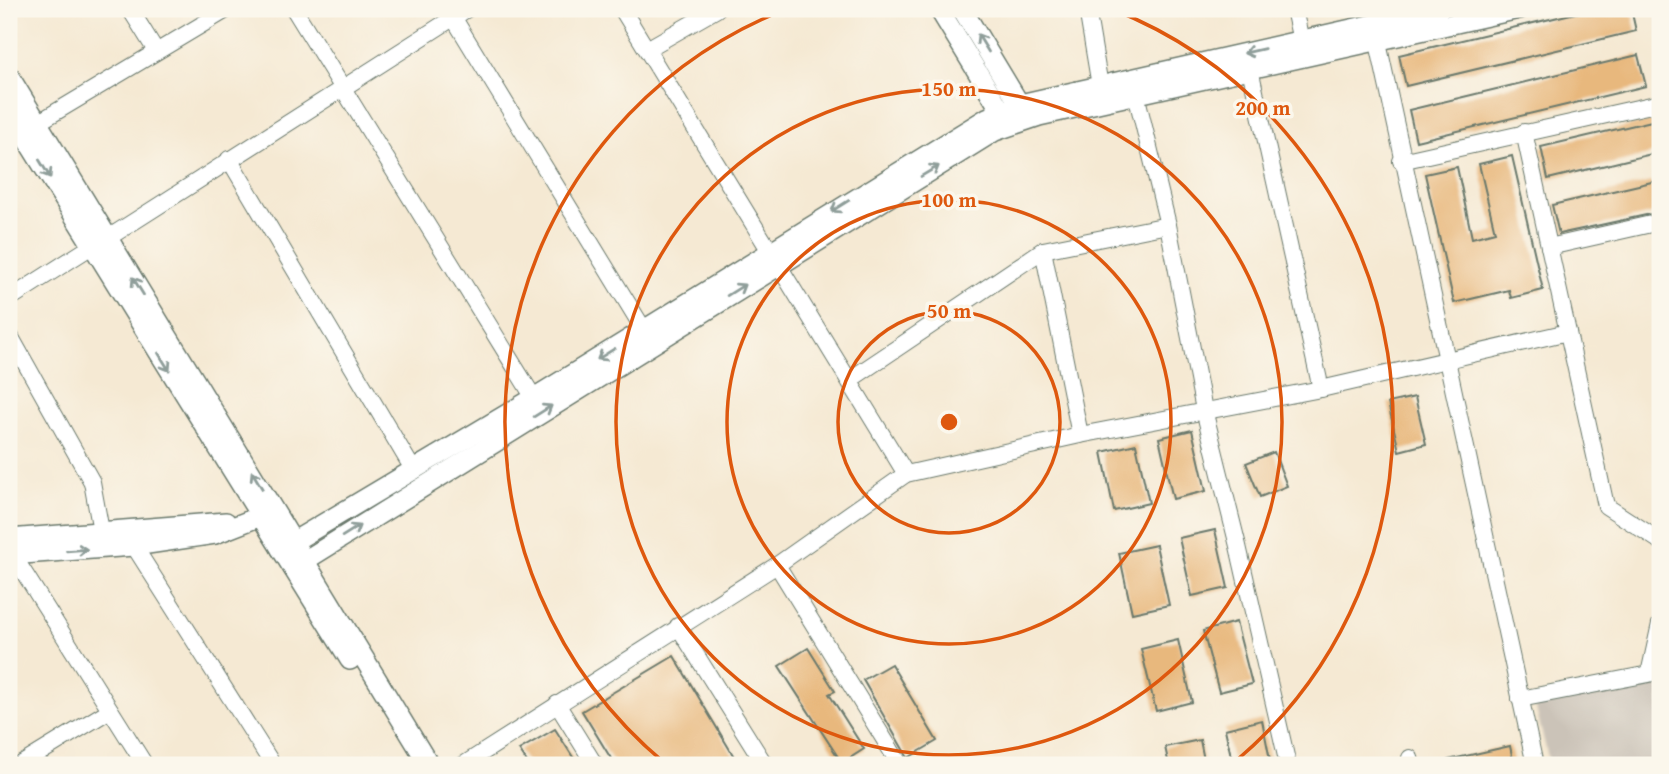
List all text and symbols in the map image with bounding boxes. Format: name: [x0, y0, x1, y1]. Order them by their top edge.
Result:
one-way arrow: [975, 33, 989, 53]
one-way arrow: [1244, 46, 1266, 59]
text: 150 m: [921, 73, 977, 104]
text: 200 m: [1235, 92, 1291, 123]
one-way arrow: [38, 158, 52, 178]
one-way arrow: [919, 163, 939, 177]
text: 100 m: [921, 184, 977, 215]
one-way arrow: [830, 200, 850, 214]
one-way arrow: [131, 277, 145, 297]
one-way arrow: [726, 282, 746, 296]
text: 50 m: [927, 295, 971, 326]
one-way arrow: [596, 347, 616, 361]
one-way arrow: [157, 352, 172, 371]
one-way arrow: [533, 403, 553, 417]
centre of rings: [937, 410, 961, 434]
one-way arrow: [250, 471, 264, 491]
one-way arrow: [340, 524, 360, 538]
one-way arrow: [65, 543, 88, 556]

